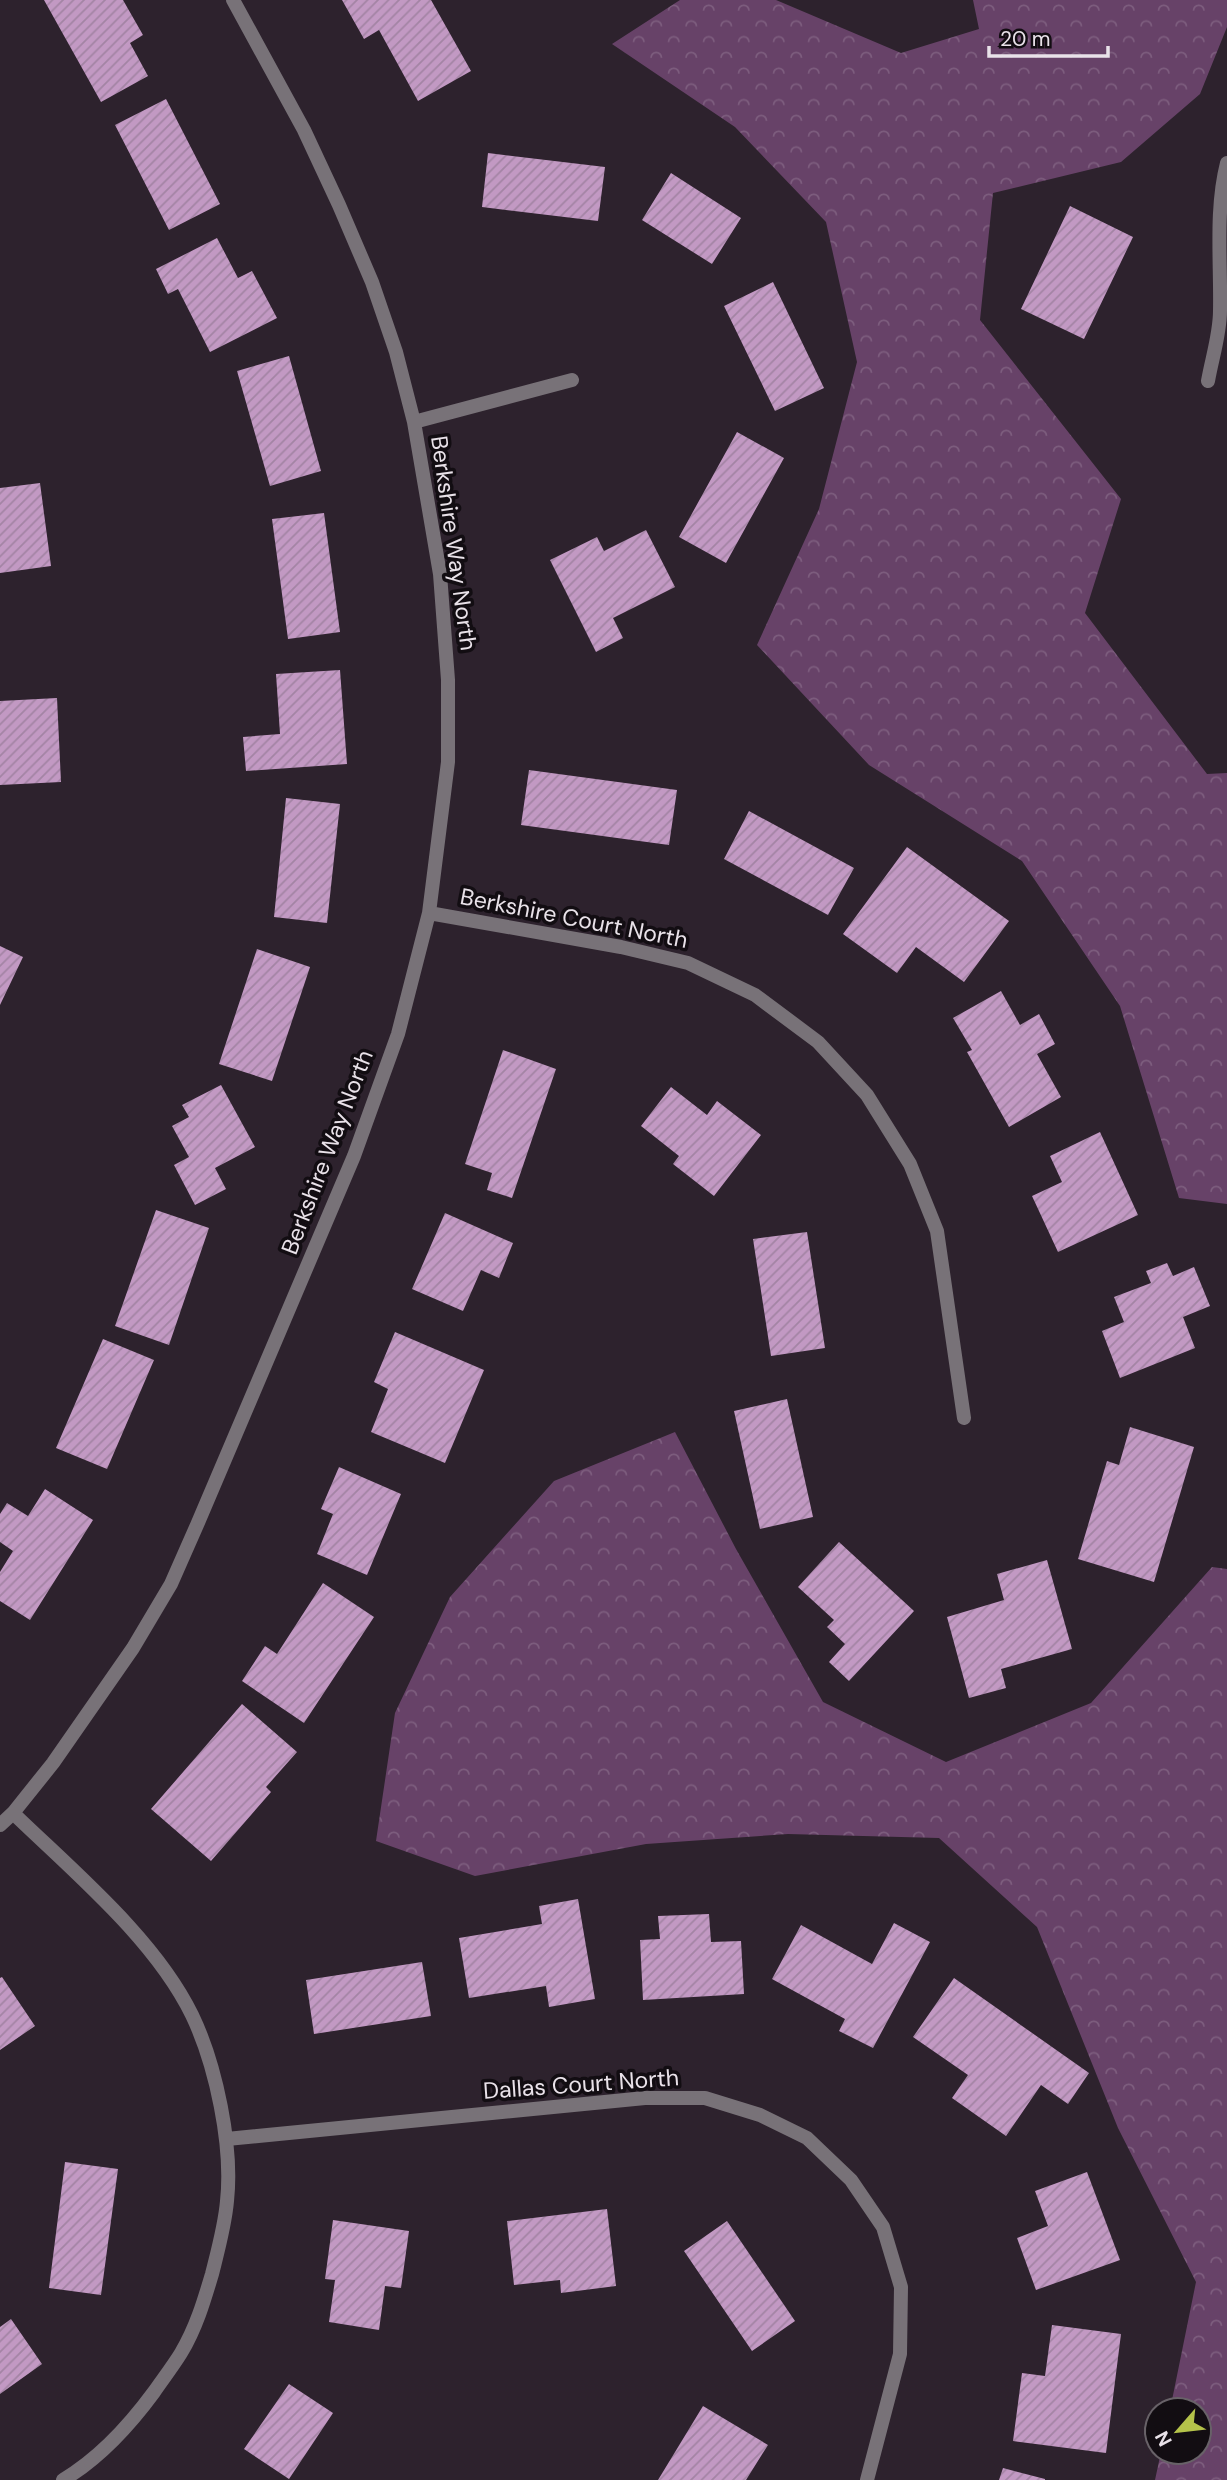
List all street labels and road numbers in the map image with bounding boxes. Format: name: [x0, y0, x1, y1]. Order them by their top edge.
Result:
street label: Berkshire Way North: [424, 434, 484, 652]
street label: Berkshire Court North: [458, 881, 690, 955]
street label: Berkshire Way North: [274, 1046, 380, 1258]
street label: Dallas Court North: [482, 2062, 680, 2106]

